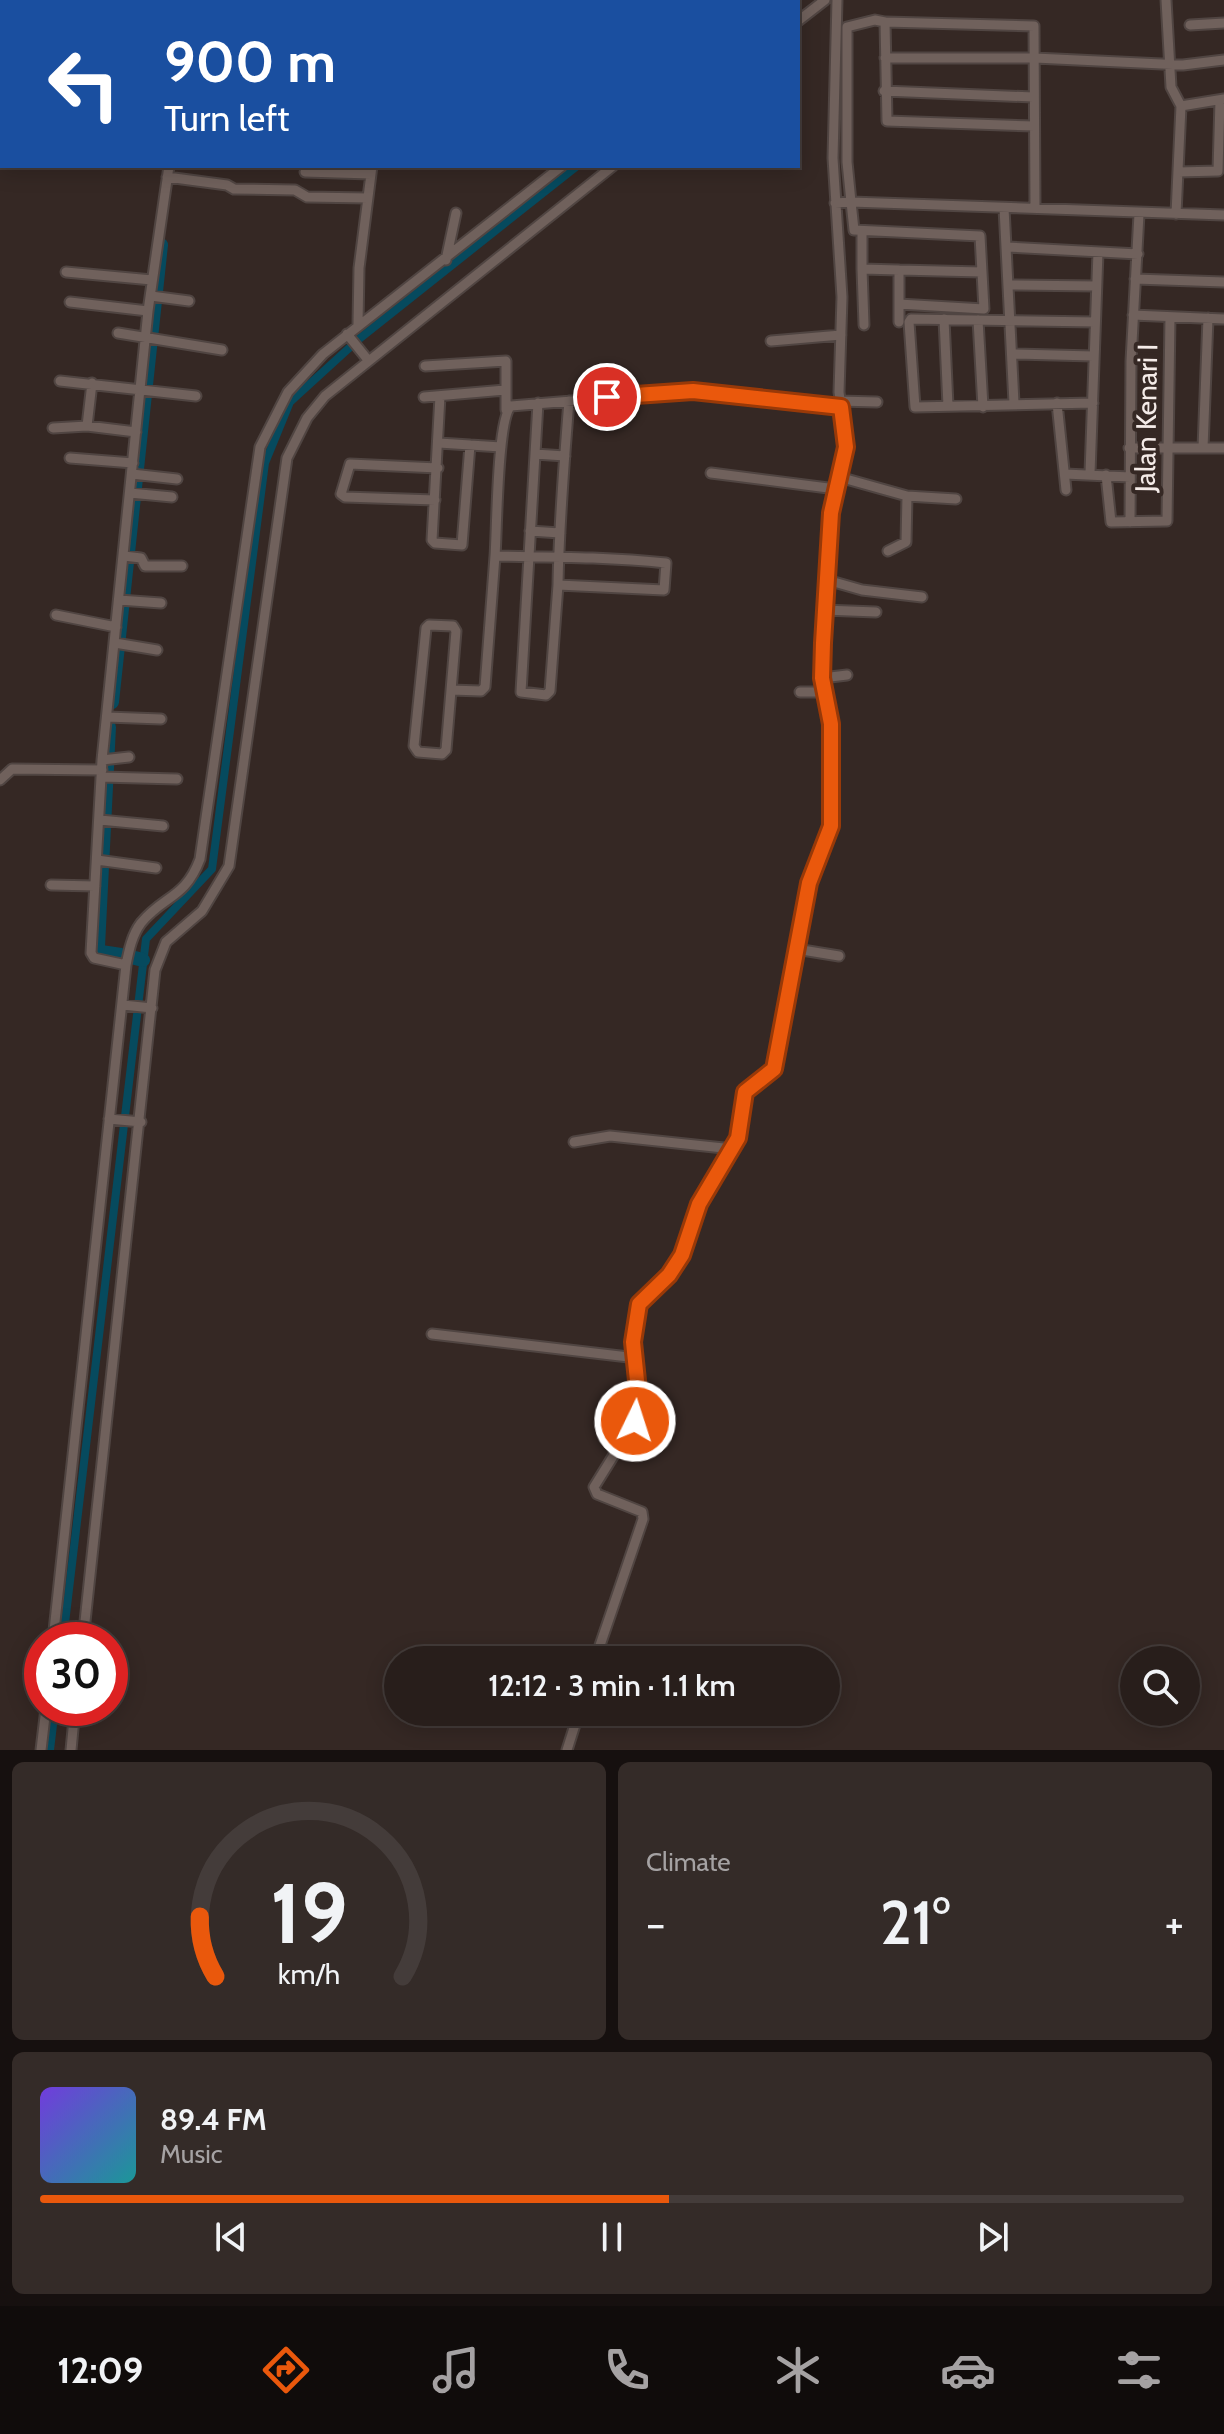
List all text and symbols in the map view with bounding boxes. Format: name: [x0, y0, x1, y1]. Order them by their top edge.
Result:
text: 900 m: [164, 28, 336, 96]
icon: left: [32, 32, 136, 136]
text: Turn left: [164, 96, 289, 140]
street label: Jalan Kenari I: [1128, 343, 1164, 494]
pin: [573, 363, 641, 431]
icon: arrive: [585, 375, 629, 419]
position arrow: [593, 1379, 677, 1463]
speed limit sign: 30: [24, 1622, 128, 1726]
map controls: [1120, 1646, 1200, 1726]
button: search: [1120, 1646, 1200, 1726]
text: 12:12 · 3 min · 1.1 km: [488, 1667, 736, 1704]
text: Climate: [646, 1846, 731, 1878]
text: 19: [270, 1863, 348, 1964]
text: 21°: [880, 1886, 950, 1959]
text: −: [646, 1897, 665, 1950]
text: +: [1165, 1897, 1184, 1950]
text: km/h: [278, 1956, 340, 1991]
text: 89.4 FM: [160, 2101, 267, 2138]
text: Music: [160, 2138, 223, 2170]
icon: previous: [209, 2215, 253, 2259]
icon: pause: [590, 2215, 634, 2259]
icon: next: [971, 2215, 1015, 2259]
icon: directions: [258, 2342, 314, 2398]
icon: music: [428, 2342, 484, 2398]
icon: phone: [599, 2342, 655, 2398]
icon: climate: [770, 2342, 826, 2398]
icon: car: [940, 2342, 996, 2398]
icon: filters: [1111, 2342, 1167, 2398]
text: 12:09: [57, 2348, 143, 2392]

